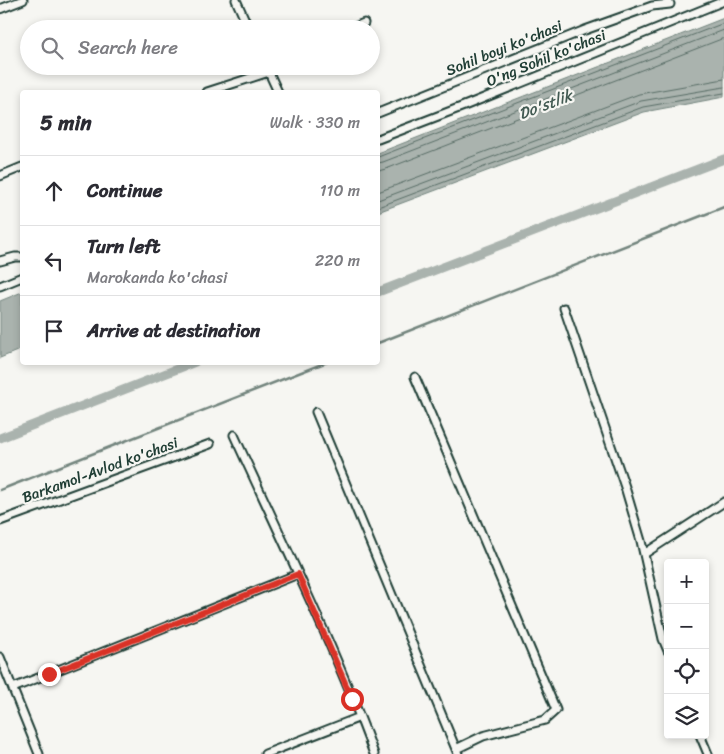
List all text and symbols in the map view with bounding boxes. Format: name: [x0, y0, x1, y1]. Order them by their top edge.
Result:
street label: Sohil boyi ko'chasi: [442, 12, 567, 83]
search box: [20, 20, 380, 75]
street label: O'ng Sohil ko'chasi: [482, 22, 611, 94]
text: Search here: [78, 31, 178, 64]
icon: search: [38, 34, 66, 62]
water label: Do'stlik: [514, 80, 579, 128]
text: 5 min: [40, 104, 92, 142]
text: Walk · 330 m: [270, 108, 360, 137]
text: Continue: [87, 174, 163, 207]
text: 110 m: [320, 176, 360, 205]
icon: ahead: [40, 177, 68, 205]
text: Turn left: [87, 230, 160, 263]
text: 220 m: [315, 246, 360, 275]
icon: left: [40, 247, 68, 275]
text: Marokanda ko'chasi: [87, 263, 227, 292]
text: Arrive at destination: [87, 314, 260, 347]
icon: arrive: [40, 317, 68, 345]
street label: Barkamol-Avlod ko'chasi: [18, 429, 183, 510]
map controls: [664, 559, 709, 739]
button: +: [664, 559, 709, 604]
button: −: [664, 604, 709, 649]
button: locate: [664, 649, 709, 694]
route end: [38, 663, 61, 686]
route start: [341, 688, 364, 711]
button: layers: [664, 694, 709, 739]

